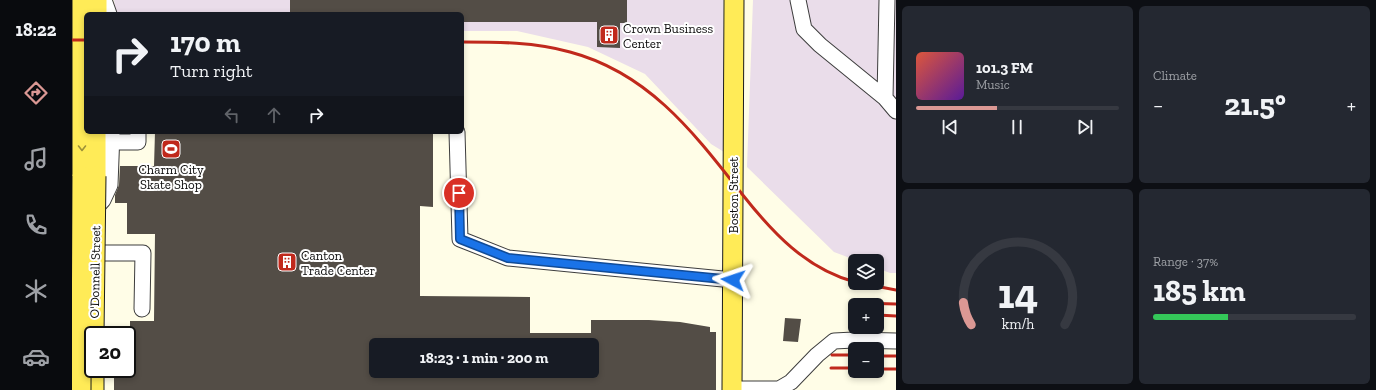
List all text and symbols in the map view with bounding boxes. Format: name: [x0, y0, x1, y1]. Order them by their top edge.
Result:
text: 18:22: [16, 19, 56, 41]
place label: Crown Business Center: [623, 21, 713, 51]
building icon: Crown Business Center: [598, 24, 620, 46]
text: 170 m: [170, 26, 241, 59]
icon: right: [104, 28, 156, 80]
text: 101.3 FM: [976, 59, 1033, 77]
text: Turn right: [170, 60, 252, 82]
text: Climate: [1153, 68, 1197, 83]
text: Music: [976, 77, 1010, 92]
icon: directions: [22, 79, 50, 107]
text: 21.5°: [1224, 87, 1286, 123]
text: −: [1153, 92, 1163, 119]
text: +: [1347, 92, 1356, 119]
icon: left: [221, 104, 243, 126]
icon: ahead: [263, 104, 285, 126]
icon: right: [305, 104, 327, 126]
icon: previous: [939, 116, 961, 138]
icon: pause: [1006, 116, 1028, 138]
icon: next: [1074, 116, 1096, 138]
sports icon: Charm City Skate Shop: [160, 138, 182, 160]
icon: music: [22, 145, 50, 173]
one-way arrow: [78, 145, 86, 151]
street label: Boston Street: [726, 157, 741, 233]
place label: Charm City Skate Shop: [138, 162, 204, 192]
pin: [442, 176, 476, 210]
icon: arrive: [448, 182, 470, 204]
icon: phone: [22, 211, 50, 239]
street label: O'Donnell Street: [87, 225, 103, 319]
place label: Canton Trade Center: [301, 248, 375, 278]
building icon: Canton Trade Center: [276, 251, 298, 273]
map controls: [848, 254, 884, 378]
button: layers: [848, 254, 884, 290]
text: Range · 37%: [1153, 254, 1218, 269]
position arrow: [712, 259, 754, 301]
text: 14: [997, 268, 1038, 318]
text: 185 km: [1153, 273, 1245, 309]
icon: climate: [22, 277, 50, 305]
button: +: [848, 298, 884, 334]
text: km/h: [1001, 315, 1034, 332]
speed limit sign: 20: [84, 326, 136, 378]
button: −: [848, 342, 884, 378]
icon: car: [22, 343, 50, 371]
text: 18:23 · 1 min · 200 m: [420, 349, 548, 367]

